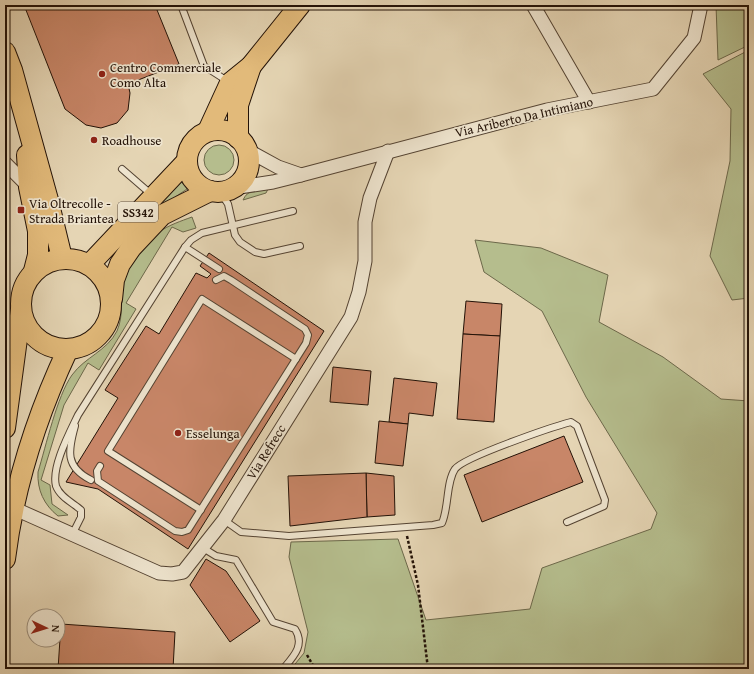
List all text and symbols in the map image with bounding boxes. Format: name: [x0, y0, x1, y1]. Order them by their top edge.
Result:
place label: Centro Commerciale Como Alta: [110, 58, 221, 92]
marker: Centro Commerciale Como Alta: [97, 69, 107, 79]
street label: Via Ariberto Da Intimiano: [453, 92, 595, 142]
place label: Roadhouse: [102, 131, 161, 150]
marker: Roadhouse: [89, 135, 99, 145]
place label: Via Oltrecolle - Strada Briantea: [29, 194, 115, 228]
road number: SS342: [118, 202, 158, 222]
marker: Via Oltrecolle - Strada Briantea: [16, 205, 26, 215]
street label: Via Refrecc: [242, 421, 291, 483]
place label: Esselunga: [186, 424, 240, 443]
marker: Esselunga: [173, 428, 183, 438]
north arrow: [26, 608, 66, 648]
text: N: [48, 624, 64, 634]

